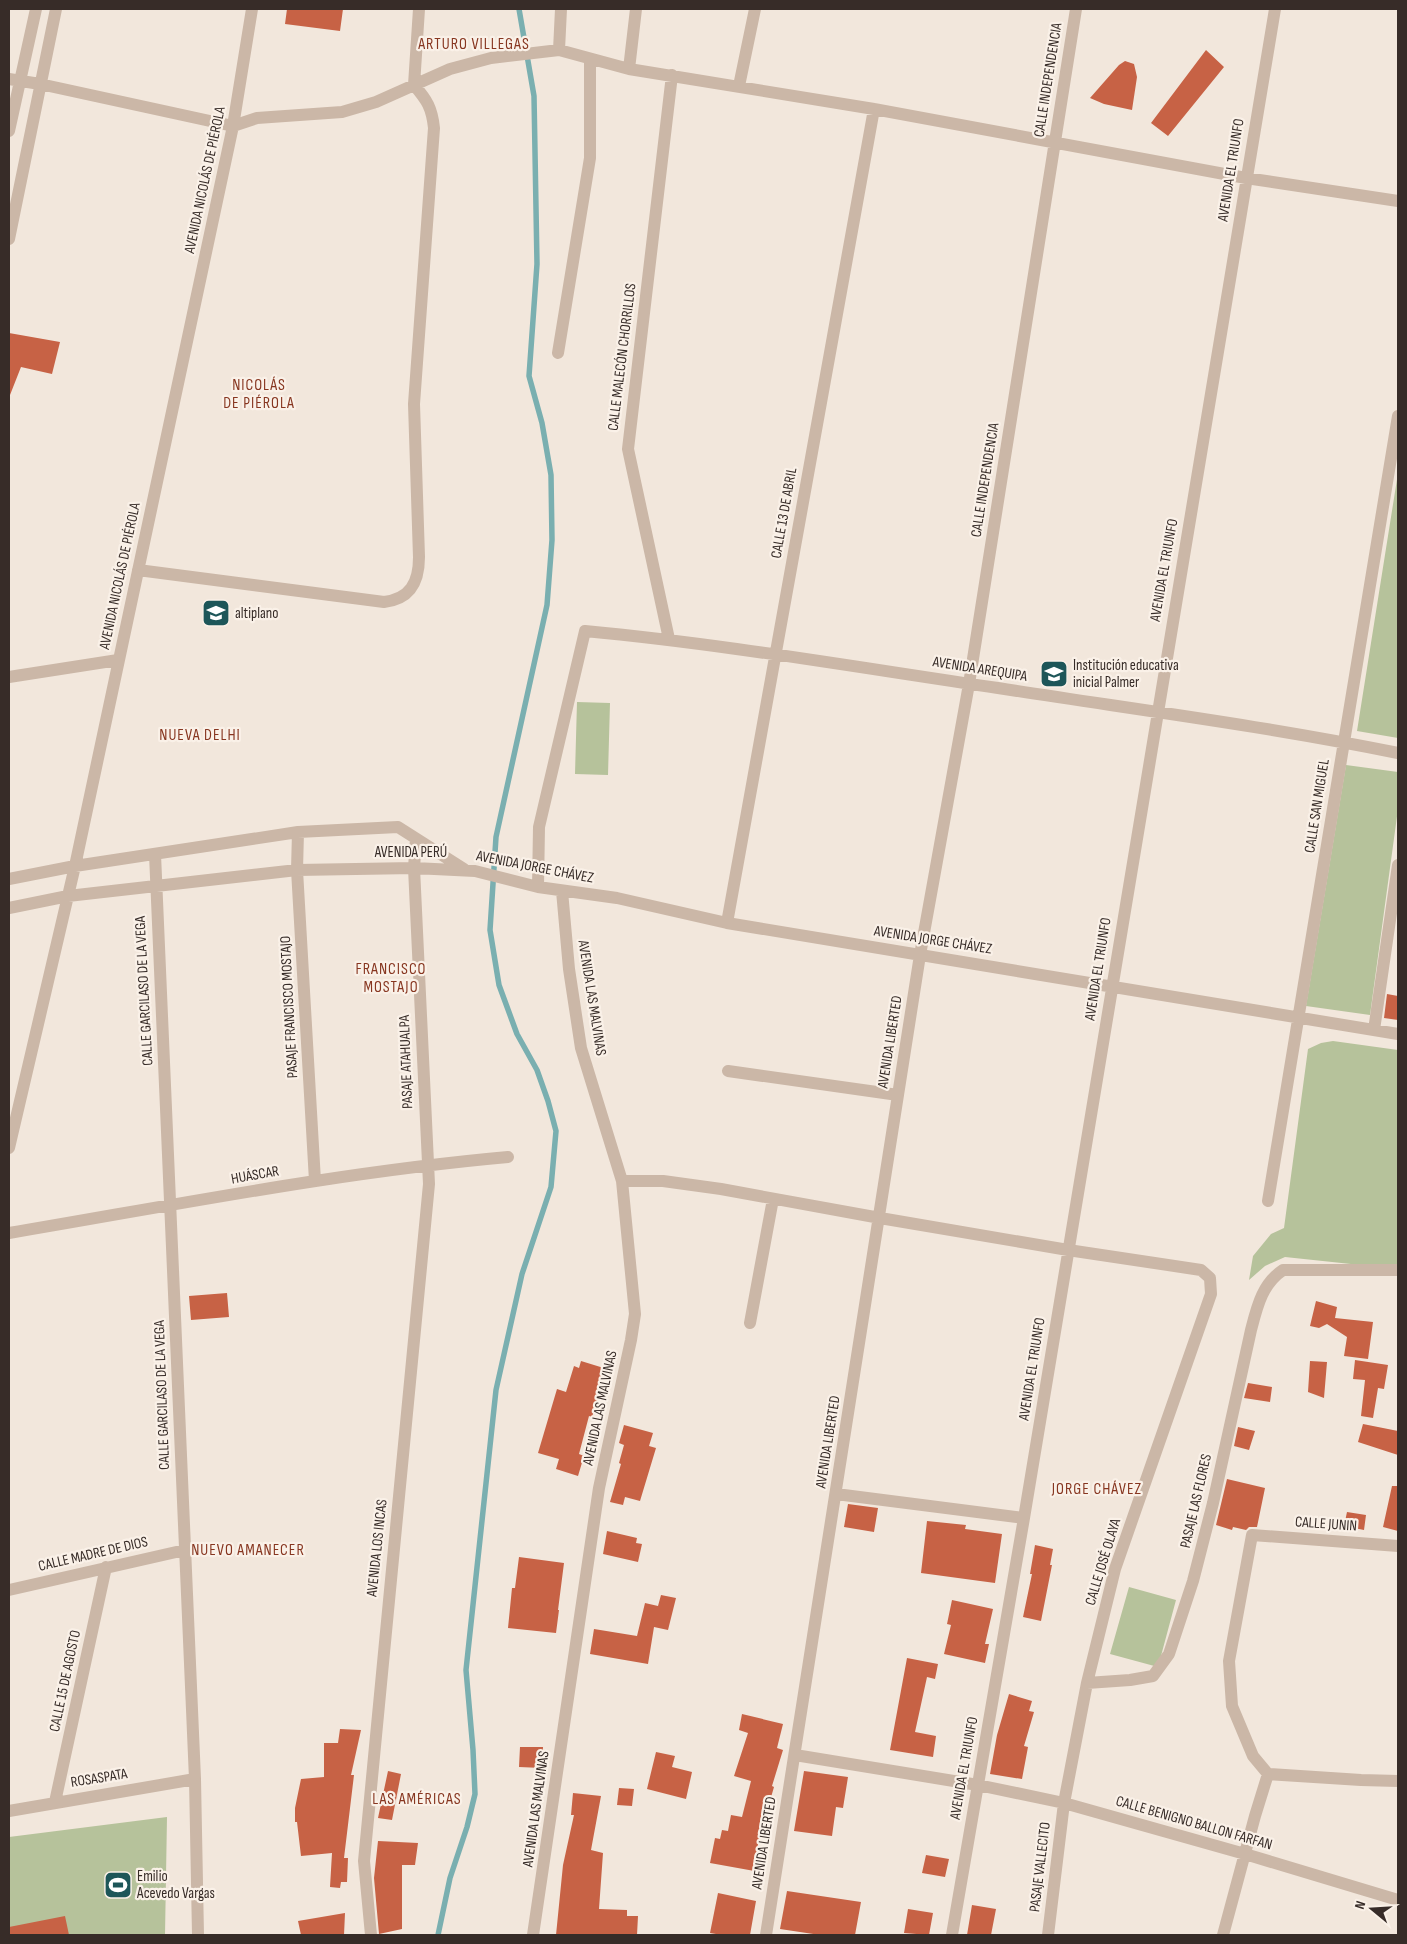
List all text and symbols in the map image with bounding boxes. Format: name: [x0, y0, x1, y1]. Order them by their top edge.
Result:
street label: CALLE INDEPENDENCIA: [1030, 21, 1067, 139]
district label: ARTURO VILLEGAS: [417, 35, 530, 54]
street label: AVENIDA NICOLÁS DE PIÉROLA: [180, 104, 230, 256]
street label: AVENIDA EL TRIUNFO: [1213, 117, 1249, 224]
street label: CALLE MALECÓN CHORRILLOS: [604, 282, 640, 432]
district label: NICOLÁS DE PIÉROLA: [223, 376, 295, 413]
street label: CALLE INDEPENDENCIA: [967, 421, 1004, 539]
street label: CALLE 13 DE ABRIL: [767, 466, 801, 560]
street label: AVENIDA NICOLÁS DE PIÉROLA: [95, 500, 145, 652]
street label: AVENIDA EL TRIUNFO: [1145, 517, 1182, 624]
school or university icon: altiplano: [201, 598, 231, 628]
place label: altiplano: [235, 604, 278, 623]
street label: AVENIDA AREQUIPA: [931, 652, 1029, 686]
place label: Institución educativa inicial Palmer: [1073, 656, 1179, 692]
school or university icon: Institución educativa inicial Palmer: [1039, 659, 1069, 689]
district label: NUEVA DELHI: [159, 726, 241, 745]
street label: CALLE SAN MIGUEL: [1300, 757, 1334, 854]
street label: AVENIDA PERÚ: [374, 843, 447, 862]
street label: AVENIDA JORGE CHÁVEZ: [474, 846, 595, 888]
street label: CALLE GARCILASO DE LA VEGA: [131, 915, 157, 1066]
street label: AVENIDA EL TRIUNFO: [1080, 916, 1116, 1023]
street label: AVENIDA JORGE CHÁVEZ: [872, 921, 993, 959]
street label: PASAJE FRANCISCO MOSTAJO: [276, 935, 302, 1079]
street label: AVENIDA LAS MALVINAS: [573, 938, 611, 1057]
district label: FRANCISCO MOSTAJO: [356, 960, 426, 997]
street label: AVENIDA LIBERTED: [873, 994, 907, 1091]
street label: PASAJE ATAHUALPA: [395, 1014, 417, 1109]
street label: HUÁSCAR: [230, 1161, 281, 1189]
street label: AVENIDA EL TRIUNFO: [1014, 1316, 1050, 1423]
street label: CALLE GARCILASO DE LA VEGA: [150, 1319, 174, 1470]
street label: AVENIDA LAS MALVINAS: [578, 1349, 621, 1468]
street label: AVENIDA LIBERTED: [811, 1394, 845, 1491]
street label: PASAJE LAS FLORES: [1176, 1452, 1216, 1550]
district label: JORGE CHÁVEZ: [1051, 1480, 1142, 1499]
street label: AVENIDA LOS INCAS: [362, 1498, 392, 1599]
street label: CALLE JUNIN: [1294, 1512, 1358, 1536]
street label: CALLE JOSÉ OLAYA: [1081, 1516, 1125, 1608]
street label: CALLE MADRE DE DIOS: [36, 1532, 150, 1576]
district label: NUEVO AMANECER: [191, 1541, 305, 1560]
street label: CALLE 15 DE AGOSTO: [45, 1628, 85, 1734]
street label: AVENIDA EL TRIUNFO: [945, 1715, 982, 1822]
street label: AVENIDA LAS MALVINAS: [518, 1750, 554, 1869]
street label: ROSASPATA: [69, 1764, 129, 1792]
district label: LAS AMÉRICAS: [372, 1790, 462, 1809]
street label: CALLE BENIGNO BALLON FARFAN: [1114, 1792, 1274, 1854]
street label: AVENIDA LIBERTED: [747, 1795, 781, 1892]
street label: PASAJE VALLECITO: [1025, 1821, 1055, 1913]
place label: Emilio Acevedo Vargas: [136, 1867, 215, 1903]
sports icon: Emilio Acevedo Vargas: [103, 1870, 133, 1900]
north arrow: [1347, 1884, 1397, 1934]
text: N: [1351, 1899, 1369, 1911]

